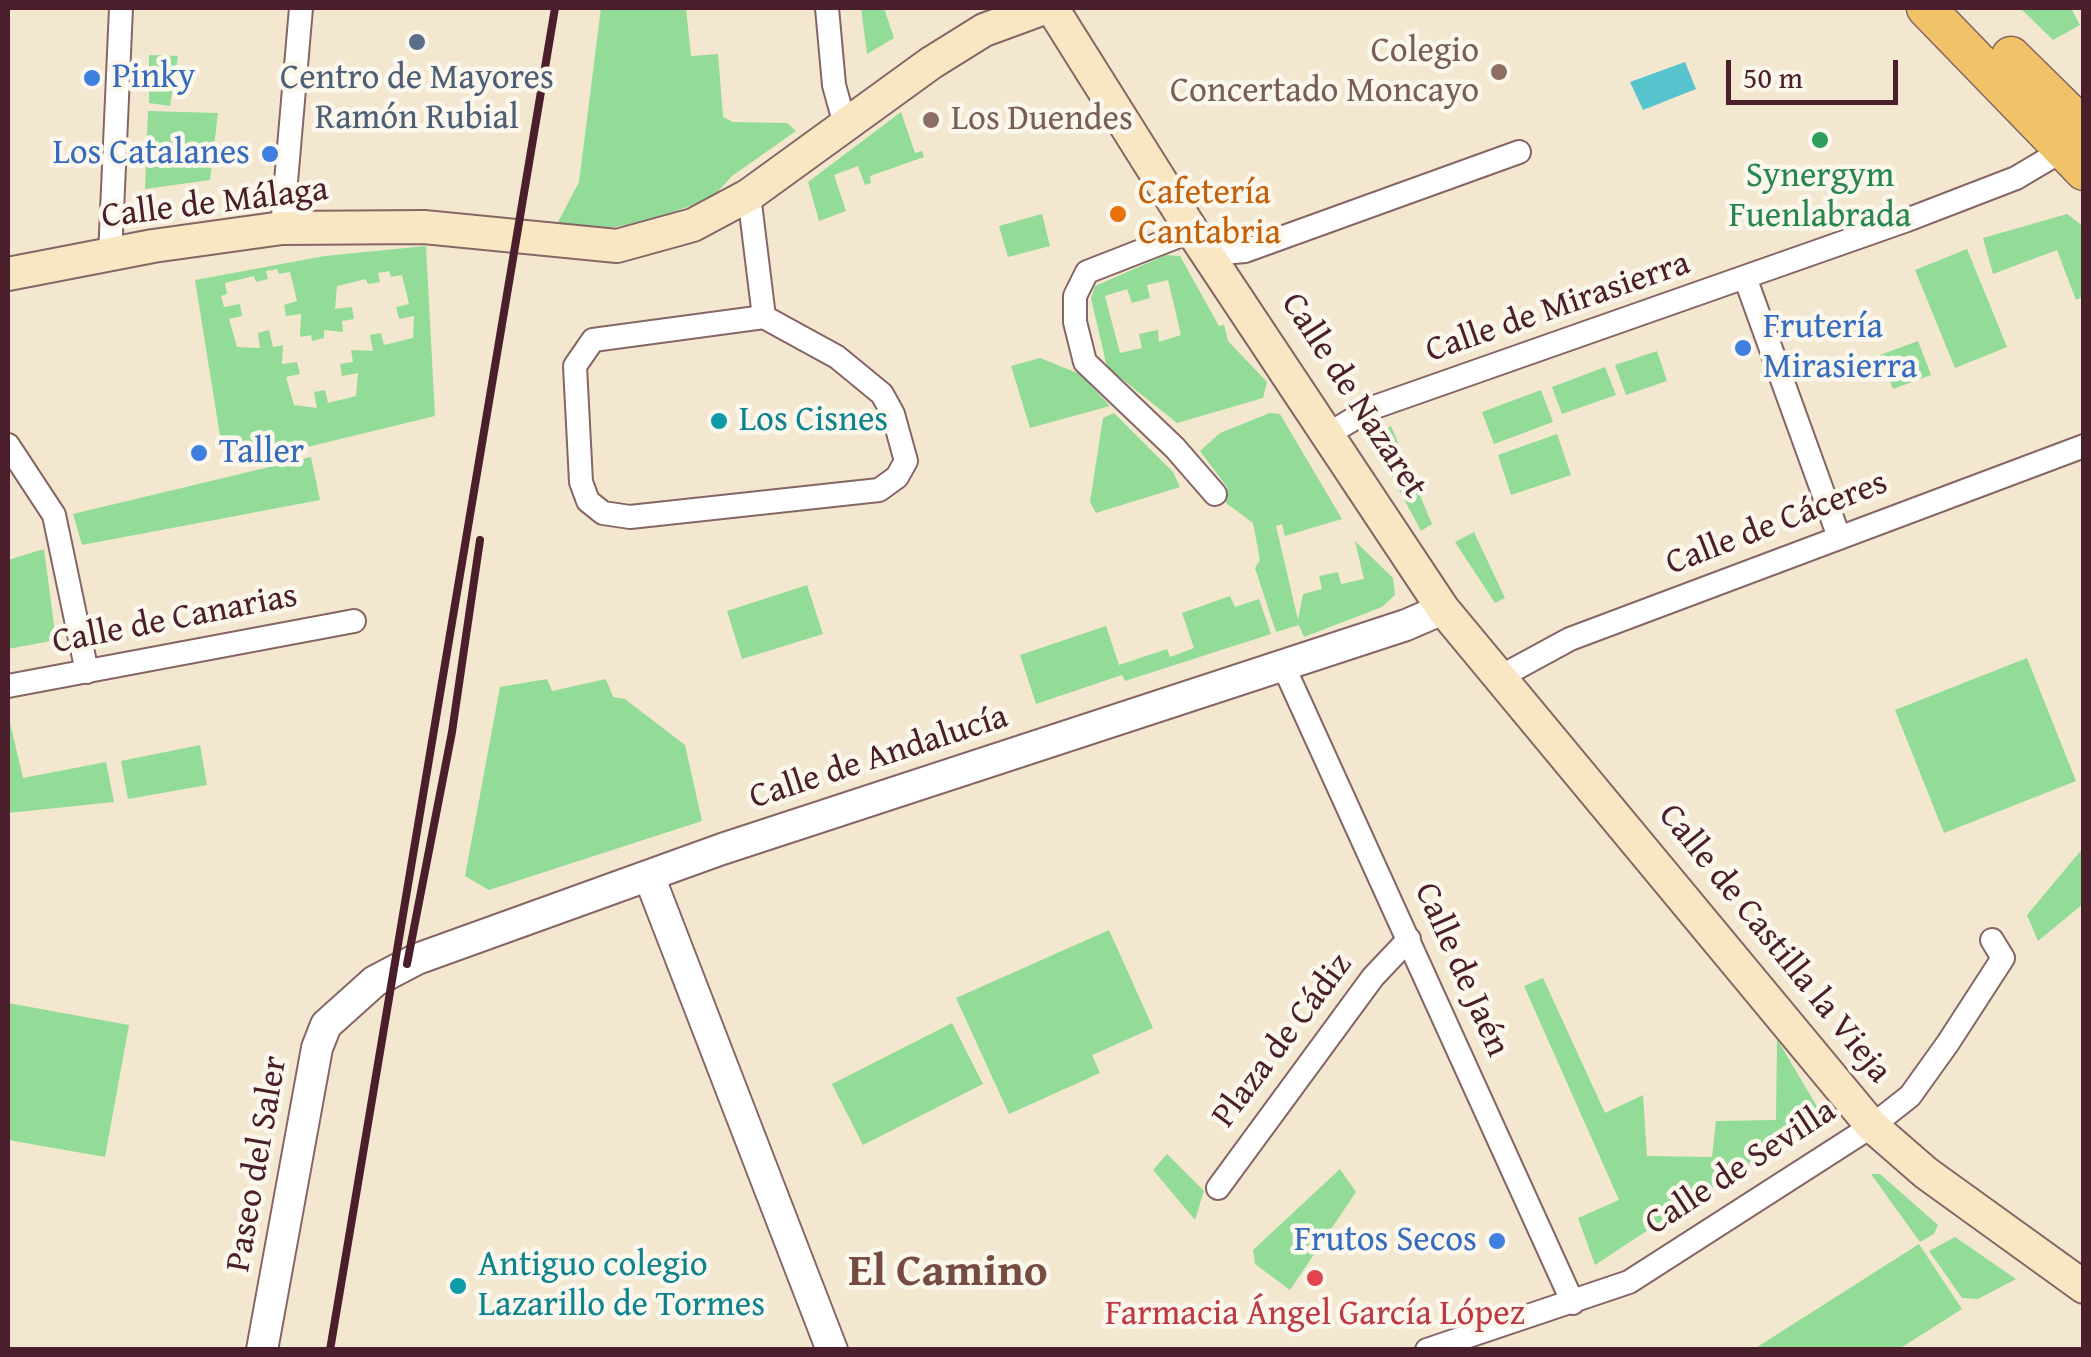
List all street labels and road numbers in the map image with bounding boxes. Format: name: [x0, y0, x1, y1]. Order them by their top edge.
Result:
street label: Calle de Málaga: [99, 169, 331, 239]
street label: Calle de Mirasierra: [1420, 243, 1696, 373]
street label: Calle de Nazaret: [1271, 286, 1435, 506]
street label: Calle de Cáceres: [1660, 462, 1894, 586]
street label: Calle de Canarias: [49, 576, 301, 664]
street label: Calle de Andalucía: [745, 696, 1013, 820]
street label: Calle de Castilla la Vieja: [1649, 796, 1899, 1092]
street label: Calle de Jaén: [1404, 877, 1518, 1063]
street label: Plaza de Cádiz: [1204, 946, 1362, 1136]
street label: Paseo del Saler: [218, 1053, 298, 1275]
street label: Calle de Sevilla: [1638, 1091, 1844, 1245]

